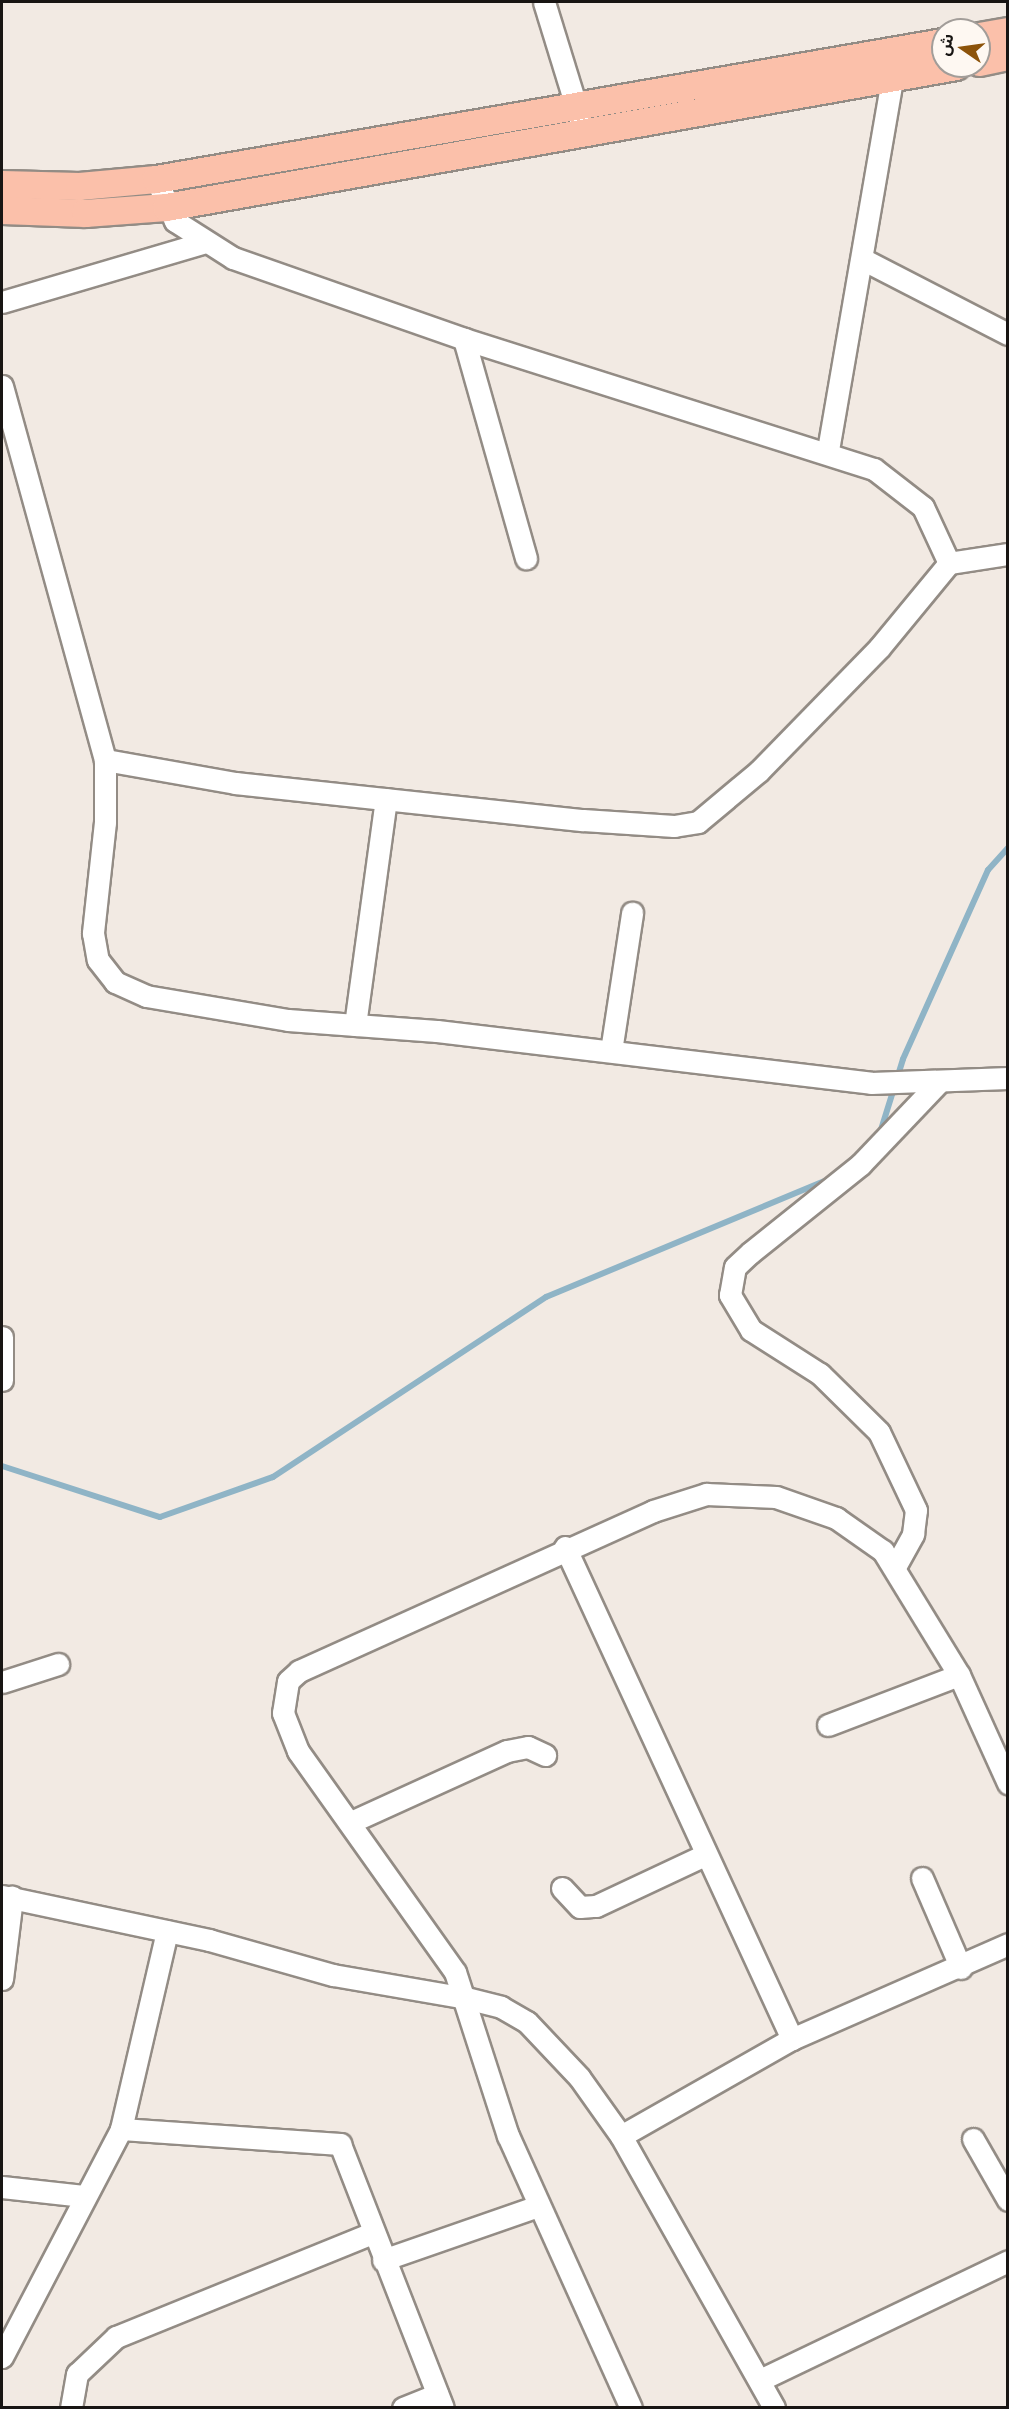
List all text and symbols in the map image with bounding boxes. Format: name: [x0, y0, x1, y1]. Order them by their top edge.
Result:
north arrow: [931, 18, 991, 78]
text: ش: [932, 31, 959, 58]

